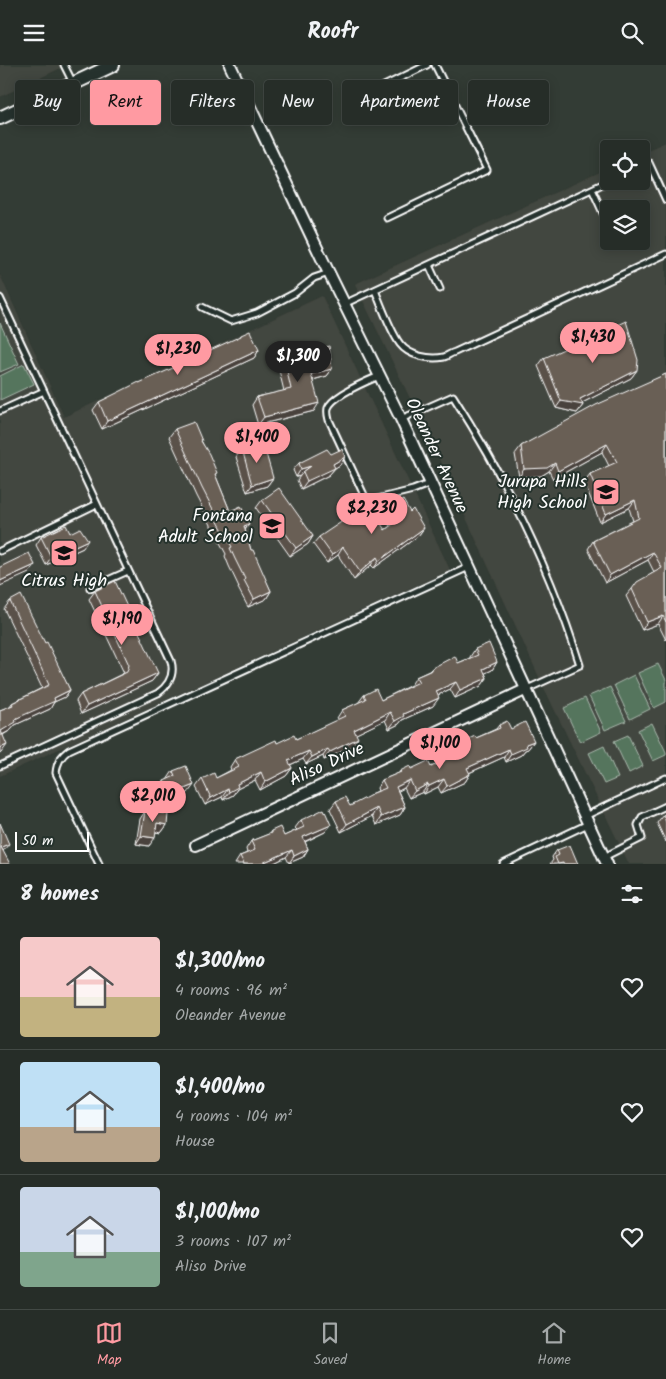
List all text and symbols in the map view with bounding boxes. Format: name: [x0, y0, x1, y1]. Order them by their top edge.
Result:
text: Roofr: [308, 15, 358, 50]
icon: menu: [20, 19, 48, 47]
icon: search: [618, 19, 646, 47]
chip: Buy: [15, 80, 80, 125]
chip: Rent: [90, 80, 161, 125]
chip: Filters: [171, 80, 254, 125]
chip: New: [264, 80, 332, 125]
chip: Apartment: [342, 80, 458, 125]
chip: House: [468, 80, 549, 125]
map controls: [600, 140, 650, 250]
button: locate: [600, 140, 650, 190]
button: layers: [600, 200, 650, 250]
pin: $1,430: [552, 321, 634, 364]
text: $1,430: [571, 325, 615, 350]
pin: $1,230: [137, 333, 219, 376]
text: $1,230: [156, 337, 200, 362]
pin: $1,300: [257, 341, 339, 383]
text: $1,300: [276, 344, 320, 369]
street label: Oleander Avenue: [396, 393, 476, 519]
pin: $1,400: [216, 421, 298, 464]
text: $1,400: [235, 425, 279, 450]
place label: Jurupa Hills High School: [497, 468, 588, 518]
school or university icon: Jurupa Hills High School: [591, 477, 621, 507]
pin: $2,230: [331, 493, 413, 535]
text: $2,230: [347, 496, 397, 521]
place label: Fontana Adult School: [158, 502, 254, 552]
school or university icon: Fontana Adult School: [257, 511, 287, 541]
school or university icon: Citrus High: [49, 538, 79, 568]
place label: Citrus High: [21, 567, 107, 596]
pin: $1,190: [81, 603, 163, 646]
text: $1,190: [102, 607, 142, 632]
pin: $1,100: [399, 727, 481, 770]
text: $1,100: [420, 731, 460, 756]
street label: Aliso Drive: [285, 735, 369, 795]
pin: $2,010: [112, 781, 194, 823]
text: $2,010: [131, 784, 175, 809]
scale bar: [15, 829, 89, 852]
text: 50 m: [22, 830, 53, 852]
text: 8 homes: [20, 878, 99, 911]
icon: filters: [618, 880, 646, 908]
text: $1,300/mo: [175, 945, 265, 978]
icon: home: [60, 957, 120, 1017]
icon: heart: [618, 973, 646, 1001]
text: 4 rooms · 96 m²: [175, 978, 287, 1003]
text: Oleander Avenue: [175, 1003, 286, 1028]
text: $1,400/mo: [175, 1071, 265, 1104]
icon: home: [60, 1082, 120, 1142]
icon: heart: [618, 1098, 646, 1126]
text: 4 rooms · 104 m²: [175, 1104, 292, 1129]
text: House: [175, 1129, 215, 1154]
text: $1,100/mo: [175, 1196, 260, 1229]
icon: home: [60, 1207, 120, 1267]
icon: heart: [618, 1223, 646, 1251]
text: 3 rooms · 107 m²: [175, 1229, 291, 1254]
text: Aliso Drive: [175, 1254, 246, 1279]
tab: Map: [95, 1319, 123, 1371]
tab: Saved: [314, 1319, 347, 1371]
tab: Home: [538, 1319, 571, 1371]

